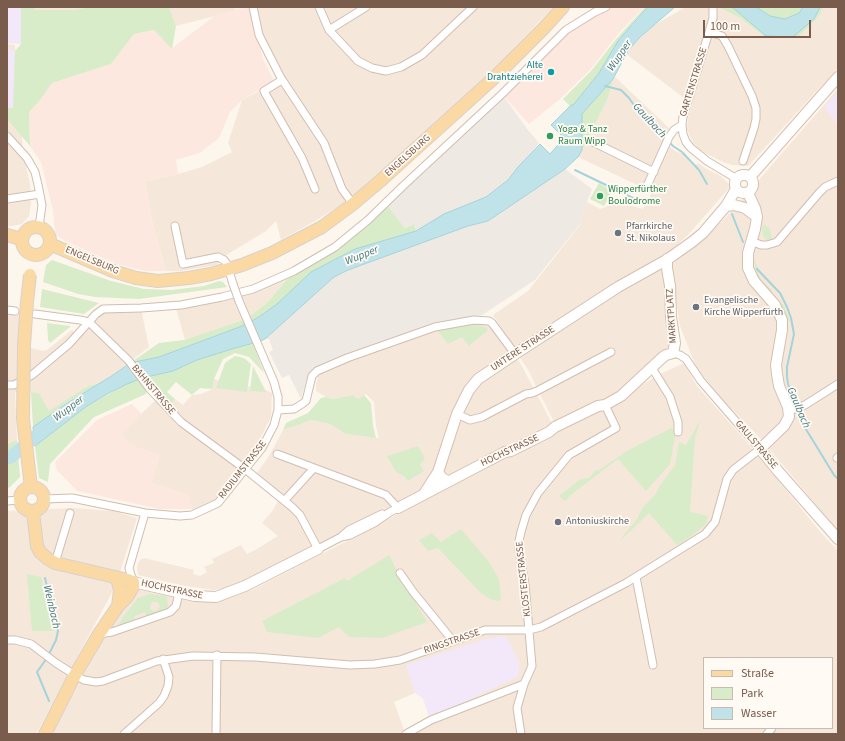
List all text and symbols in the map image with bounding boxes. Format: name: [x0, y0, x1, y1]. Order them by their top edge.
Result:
scale bar: [705, 12, 813, 38]
text: 100 m: [710, 18, 740, 35]
water label: Wupper: [605, 38, 635, 74]
street label: GARTENSTRASSE: [678, 46, 710, 118]
place label: Alte Drahtzieherei: [487, 60, 543, 84]
marker: Alte Drahtzieherei: [546, 67, 556, 77]
water label: Gaulbach: [629, 101, 669, 141]
place label: Yoga & Tanz Raum Wipp: [558, 124, 607, 148]
marker: Yoga & Tanz Raum Wipp: [545, 131, 555, 141]
street label: ENGELSBURG: [383, 132, 433, 180]
place label: Wipperfürther Boulodrome: [608, 184, 667, 208]
marker: Wipperfürther Boulodrome: [595, 191, 605, 201]
place label: Pfarrkirche St. Nikolaus: [626, 221, 675, 244]
marker: Pfarrkirche St. Nikolaus: [613, 228, 623, 238]
water label: Wupper: [343, 243, 381, 269]
street label: ENGELSBURG: [63, 244, 121, 278]
street label: MARKTPLATZ: [664, 288, 680, 344]
place label: Evangelische Kirche Wipperfürth: [704, 295, 783, 318]
marker: Evangelische Kirche Wipperfürth: [691, 302, 701, 312]
street label: UNTERE STRASSE: [489, 324, 557, 374]
street label: BAHNSTRASSE: [129, 363, 177, 417]
water label: Gaulbach: [783, 386, 813, 430]
water label: Wupper: [51, 393, 87, 425]
street label: GAULSTRASSE: [732, 418, 780, 472]
street label: HOCHSTRASSE: [479, 432, 541, 470]
street label: RADIUMSTRASSE: [216, 438, 270, 502]
place label: Antoniuskirche: [566, 516, 629, 528]
marker: Antoniuskirche: [553, 517, 563, 527]
street label: KLOSTERSTRASSE: [514, 541, 534, 617]
street label: HOCHSTRASSE: [140, 578, 204, 602]
water label: Weinbach: [40, 584, 62, 630]
street label: RINGSTRASSE: [422, 627, 482, 657]
legend: [703, 657, 833, 729]
text: Straße: [741, 665, 774, 682]
text: Park: [741, 685, 763, 702]
text: Wasser: [741, 705, 776, 722]

